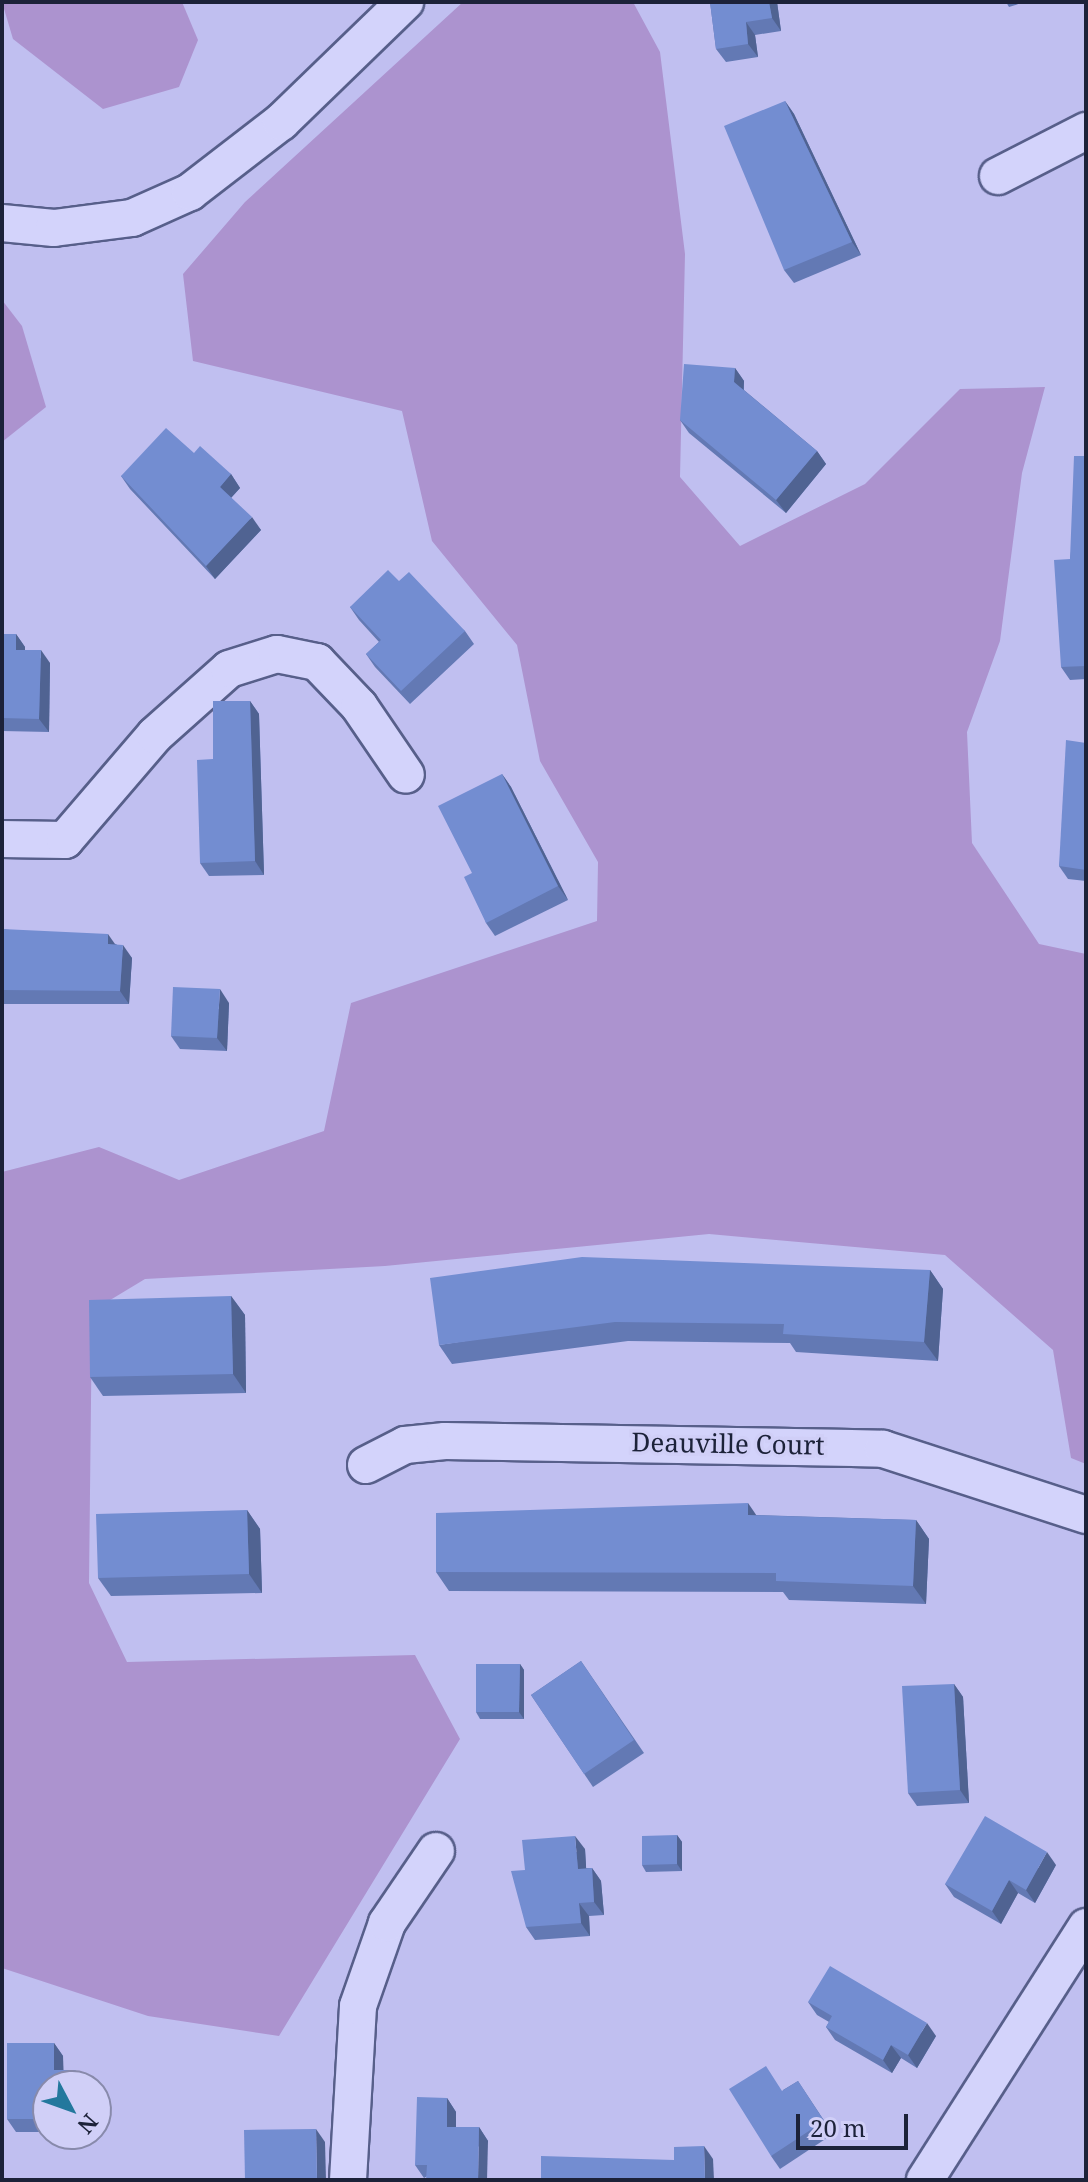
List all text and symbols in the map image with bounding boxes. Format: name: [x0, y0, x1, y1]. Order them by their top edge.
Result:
street label: Deauville Court: [631, 1427, 825, 1461]
north arrow: [32, 2070, 112, 2150]
scale bar: [800, 2098, 912, 2148]
text: N: [72, 2108, 106, 2141]
text: 20 m: [810, 2111, 866, 2144]

